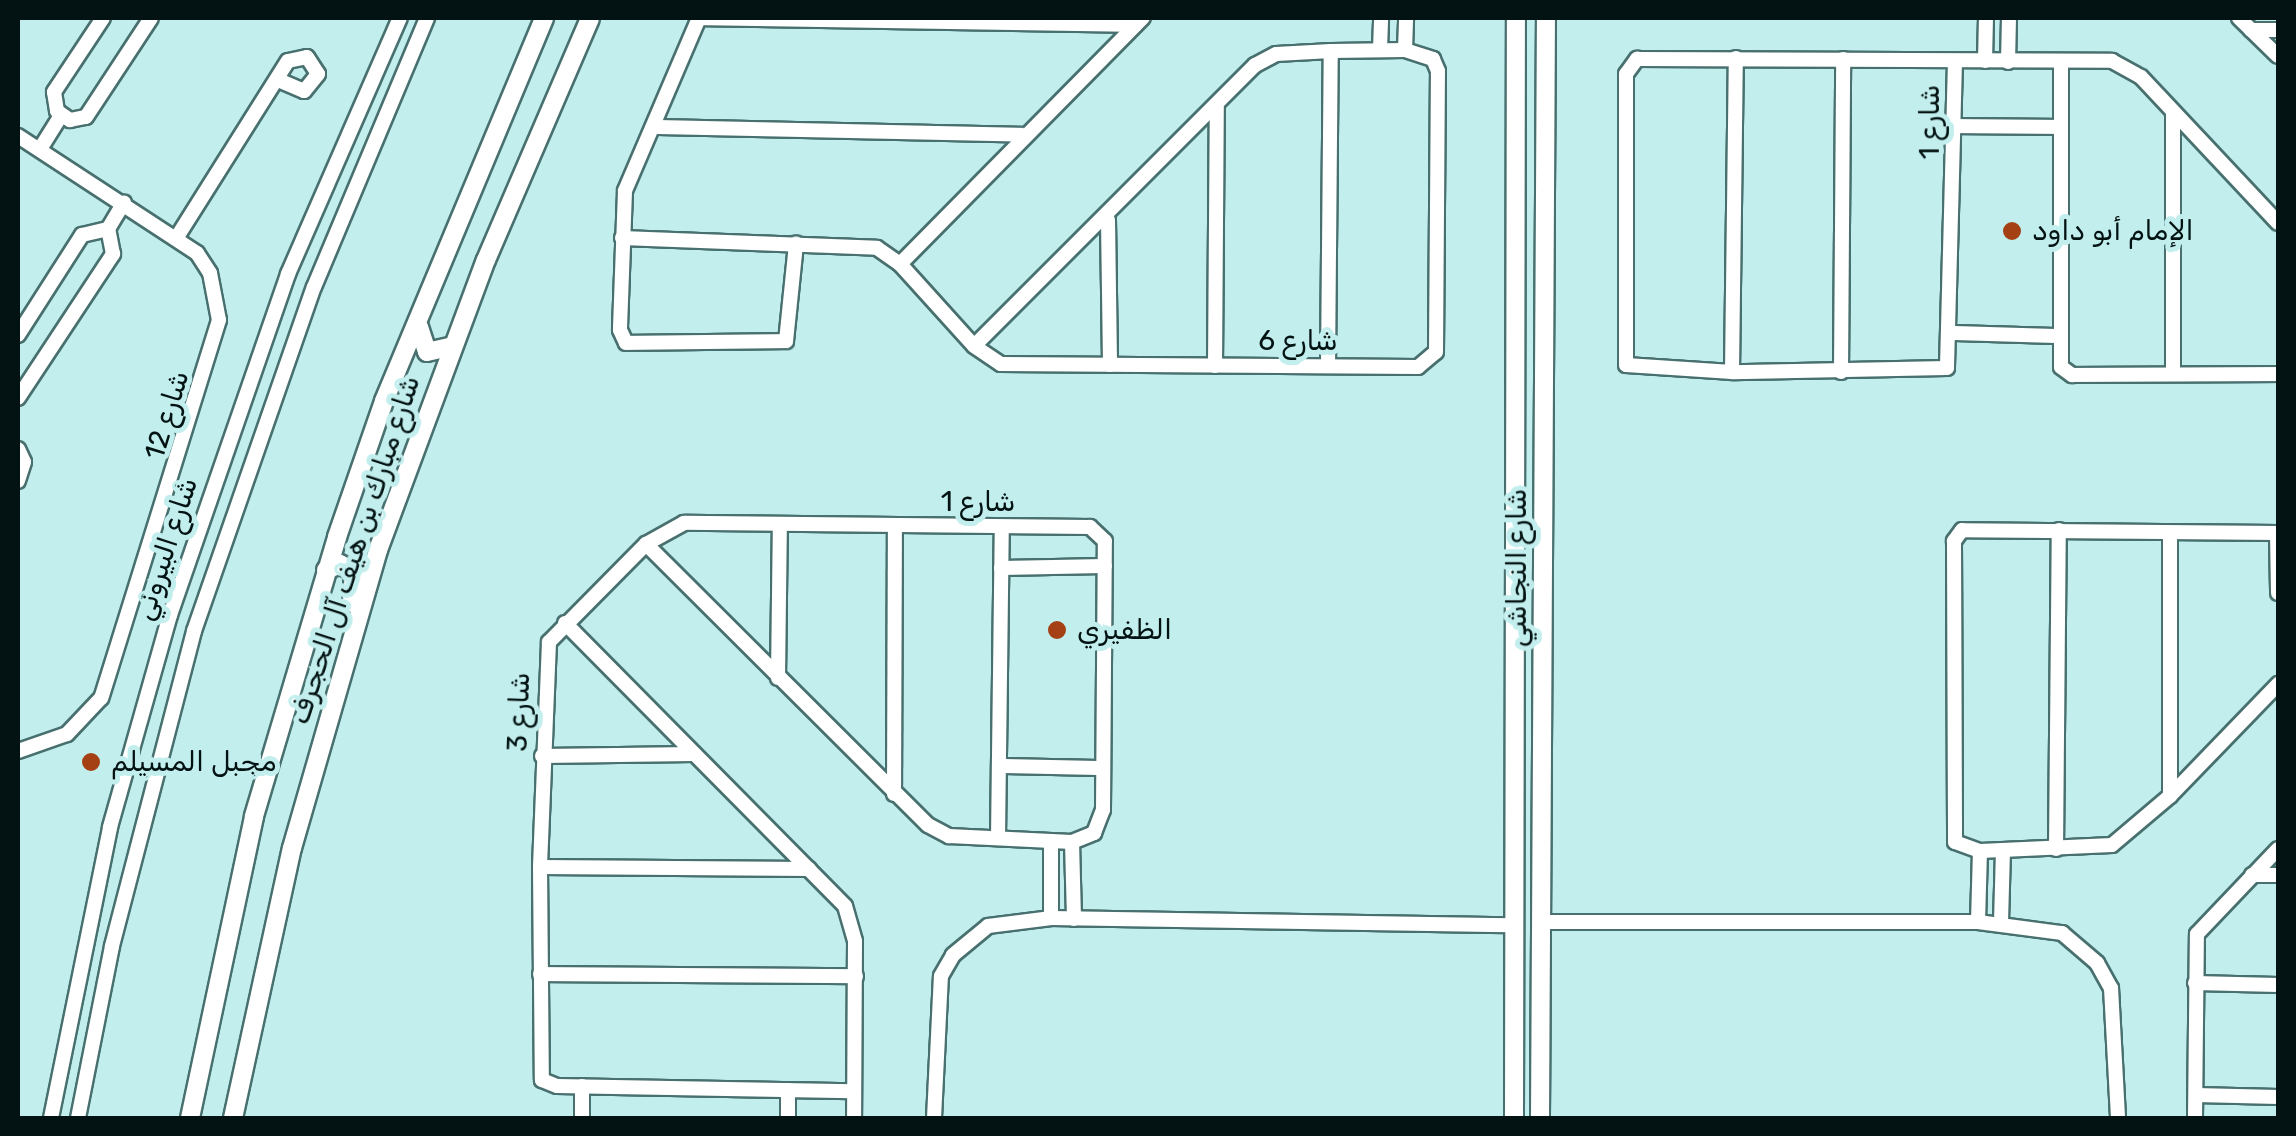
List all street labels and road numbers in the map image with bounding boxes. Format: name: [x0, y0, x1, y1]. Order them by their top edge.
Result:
street label: شارع 1: [1913, 85, 1947, 159]
street label: شارع 6: [1258, 324, 1338, 358]
street label: شارع 12: [138, 367, 196, 463]
street label: شارع مبارك بن هيف آل الحجرف: [283, 371, 427, 729]
street label: شارع البيروني: [127, 473, 205, 625]
street label: شارع 1: [941, 485, 1015, 519]
street label: شارع النجاشي: [1500, 489, 1534, 647]
street label: شارع 3: [501, 672, 537, 752]

